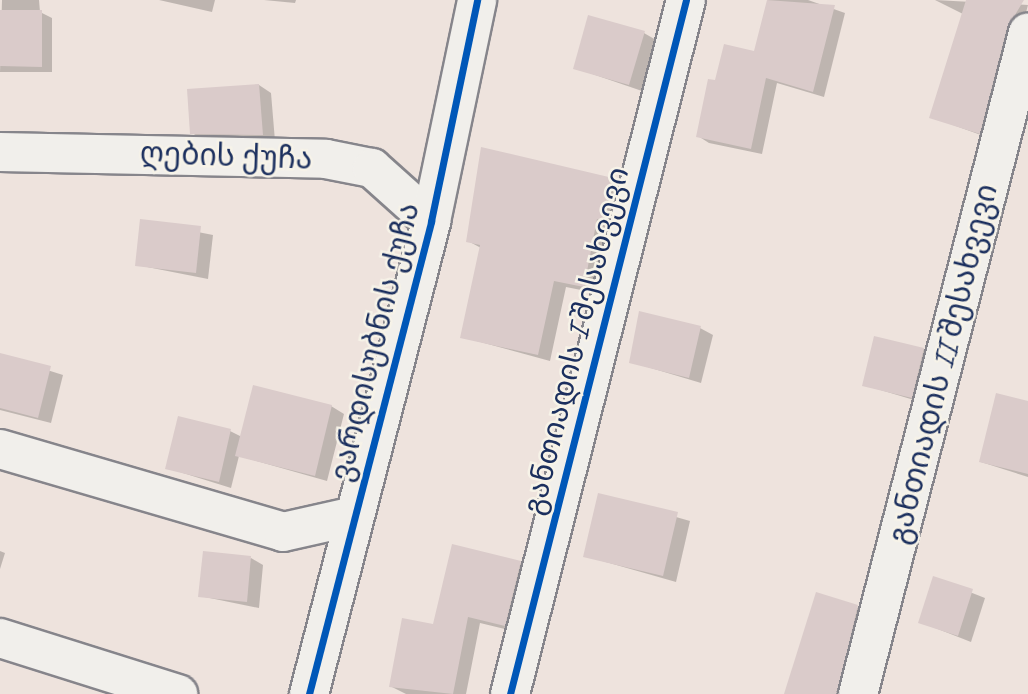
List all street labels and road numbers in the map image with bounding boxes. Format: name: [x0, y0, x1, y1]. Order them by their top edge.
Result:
street label: ღების ქუჩა: [139, 135, 313, 177]
street label: განთიადის I შესახვევი: [515, 163, 637, 519]
street label: განთიადის II შესახვევი: [881, 180, 1005, 548]
street label: ვარდისუბნის ქუჩა: [323, 199, 427, 485]

